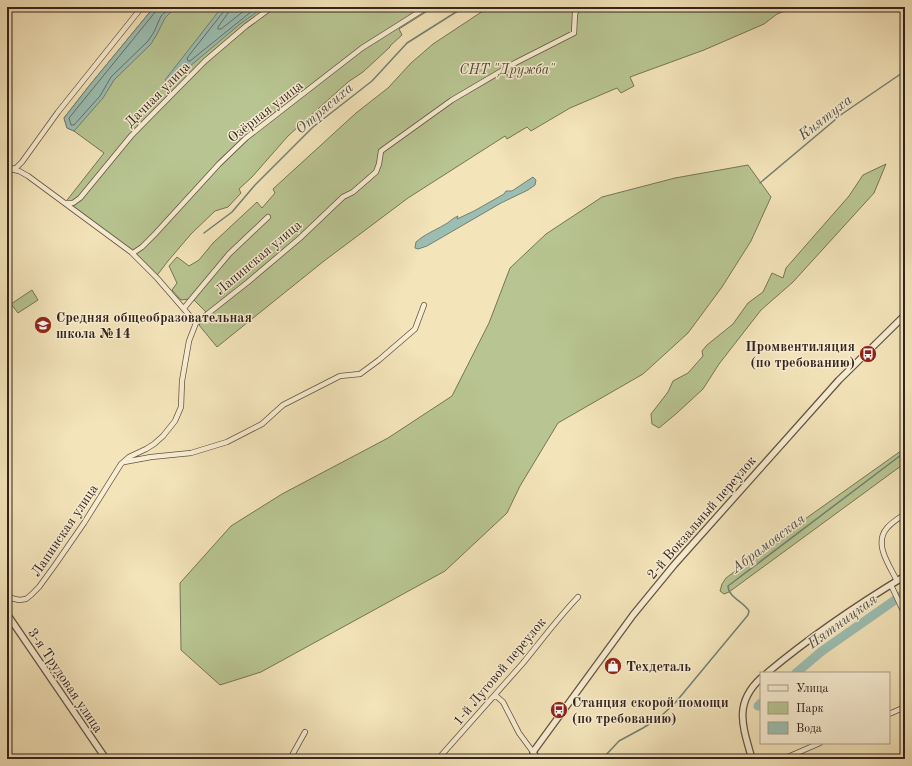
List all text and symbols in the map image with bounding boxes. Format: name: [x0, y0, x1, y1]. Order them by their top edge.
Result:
street label: Дачная улица: [122, 59, 193, 130]
park label: СНТ "Дружба": [459, 62, 555, 78]
street label: Озёрная улица: [225, 78, 306, 145]
water label: Отрясиха: [293, 81, 357, 138]
water label: Княтуха: [795, 93, 856, 144]
street label: Лапинская улица: [213, 218, 304, 298]
place label: Средняя общеобразовательная школа №14: [56, 311, 252, 341]
school or university icon: Средняя общеобразовательная школа №14: [33, 315, 53, 335]
place label: Промвентиляция (по требованию): [745, 340, 855, 370]
bus stop icon: Промвентиляция (по требованию): [858, 344, 878, 364]
street label: 2-й Вокзальный переулок: [645, 453, 759, 582]
street label: Лапинская улица: [29, 482, 101, 579]
water label: Абрамовская: [728, 511, 809, 577]
water label: Пятницкая: [804, 592, 880, 653]
street label: 1-й Луговой переулок: [451, 615, 549, 728]
street label: 3-я Трудовая улица: [25, 626, 105, 735]
shop icon: Техдеталь: [603, 656, 623, 676]
place label: Техдеталь: [626, 660, 691, 674]
legend: [760, 672, 890, 744]
text: Улица: [796, 683, 829, 695]
place label: Станция скорой помощи (по требованию): [572, 696, 729, 726]
bus stop icon: Станция скорой помощи (по требованию): [549, 700, 569, 720]
text: Парк: [796, 703, 824, 715]
text: Вода: [796, 723, 822, 735]

